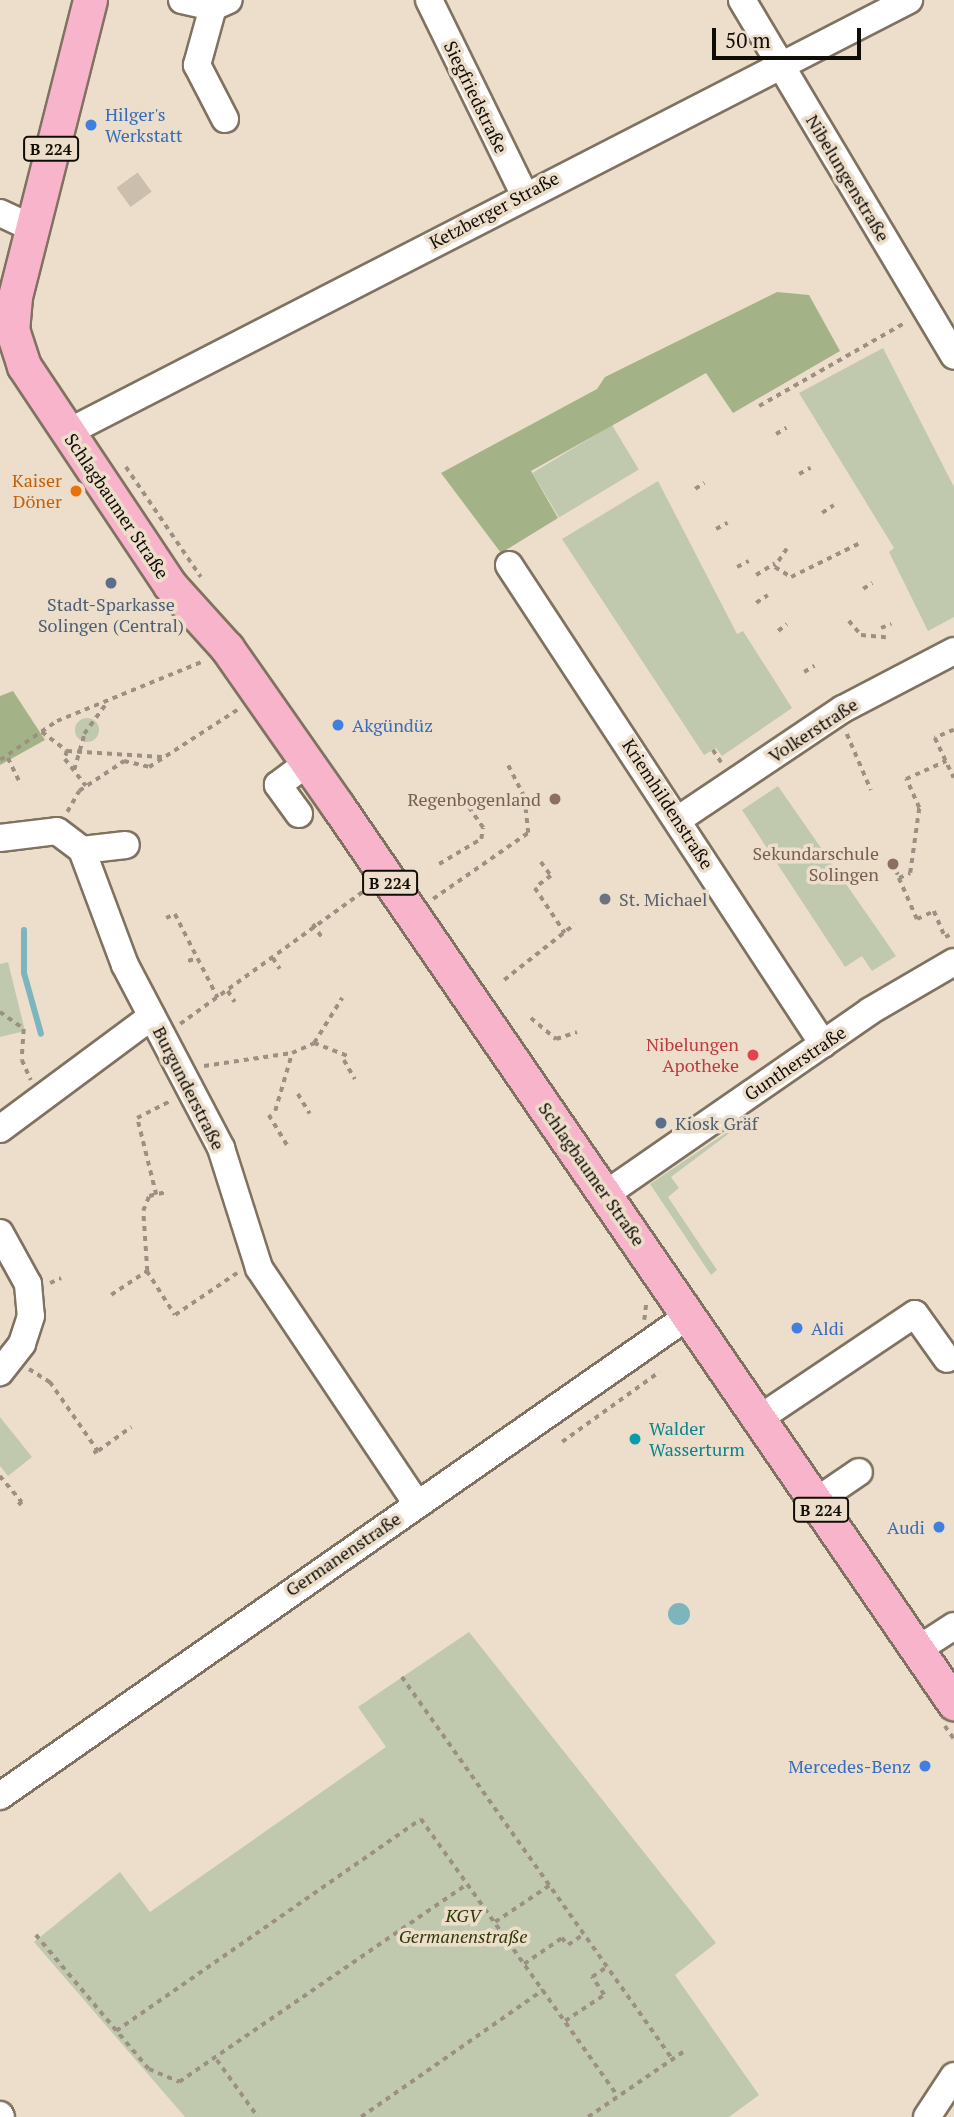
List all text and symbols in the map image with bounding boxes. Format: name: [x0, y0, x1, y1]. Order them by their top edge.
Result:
scale bar: [716, 14, 865, 58]
text: 50 m: [725, 26, 771, 54]
street label: Siegfriedstraße: [440, 37, 512, 157]
place label: Hilger's Werkstatt: [105, 104, 183, 146]
street label: Nibelungenstraße: [802, 111, 894, 245]
marker: Hilger's Werkstatt: [83, 117, 99, 133]
road number: B 224: [23, 136, 79, 162]
street label: Ketzberger Straße: [425, 167, 563, 253]
street label: Schlagbaumer Straße: [60, 429, 174, 583]
place label: Kaiser Döner: [12, 470, 62, 512]
marker: Kaiser Döner: [68, 483, 84, 499]
marker: Stadt-Sparkasse Solingen (Central): [103, 575, 119, 591]
place label: Stadt-Sparkasse Solingen (Central): [38, 594, 184, 636]
street label: Volkerstraße: [764, 693, 862, 767]
place label: Akgündüz: [352, 714, 433, 736]
marker: Akgündüz: [330, 717, 346, 733]
street label: Kriemhildenstraße: [618, 735, 718, 873]
place label: Regenbogenland: [407, 788, 541, 810]
marker: Regenbogenland: [547, 791, 563, 807]
place label: Sekundarschule Solingen: [752, 843, 879, 886]
marker: Sekundarschule Solingen: [885, 856, 901, 872]
road number: B 224: [362, 870, 418, 896]
place label: St. Michael: [619, 888, 708, 910]
marker: St. Michael: [597, 891, 613, 907]
street label: Guntherstraße: [740, 1021, 850, 1105]
street label: Burgunderstraße: [149, 1023, 229, 1153]
place label: Nibelungen Apotheke: [646, 1034, 739, 1076]
marker: Nibelungen Apotheke: [745, 1047, 761, 1063]
street label: Schlagbaumer Straße: [534, 1098, 650, 1250]
place label: Kiosk Gräf: [675, 1112, 758, 1134]
marker: Kiosk Gräf: [653, 1115, 669, 1131]
place label: Aldi: [811, 1317, 844, 1339]
marker: Aldi: [789, 1320, 805, 1336]
place label: Walder Wasserturm: [649, 1418, 745, 1460]
marker: Walder Wasserturm: [627, 1431, 643, 1447]
road number: B 224: [793, 1498, 849, 1522]
street label: Germanenstraße: [281, 1507, 405, 1601]
place label: Audi: [887, 1516, 925, 1538]
marker: Audi: [931, 1519, 947, 1535]
place label: Mercedes-Benz: [788, 1755, 911, 1777]
marker: Mercedes-Benz: [917, 1758, 933, 1774]
park label: KGV Germanenstraße: [399, 1905, 527, 1948]

